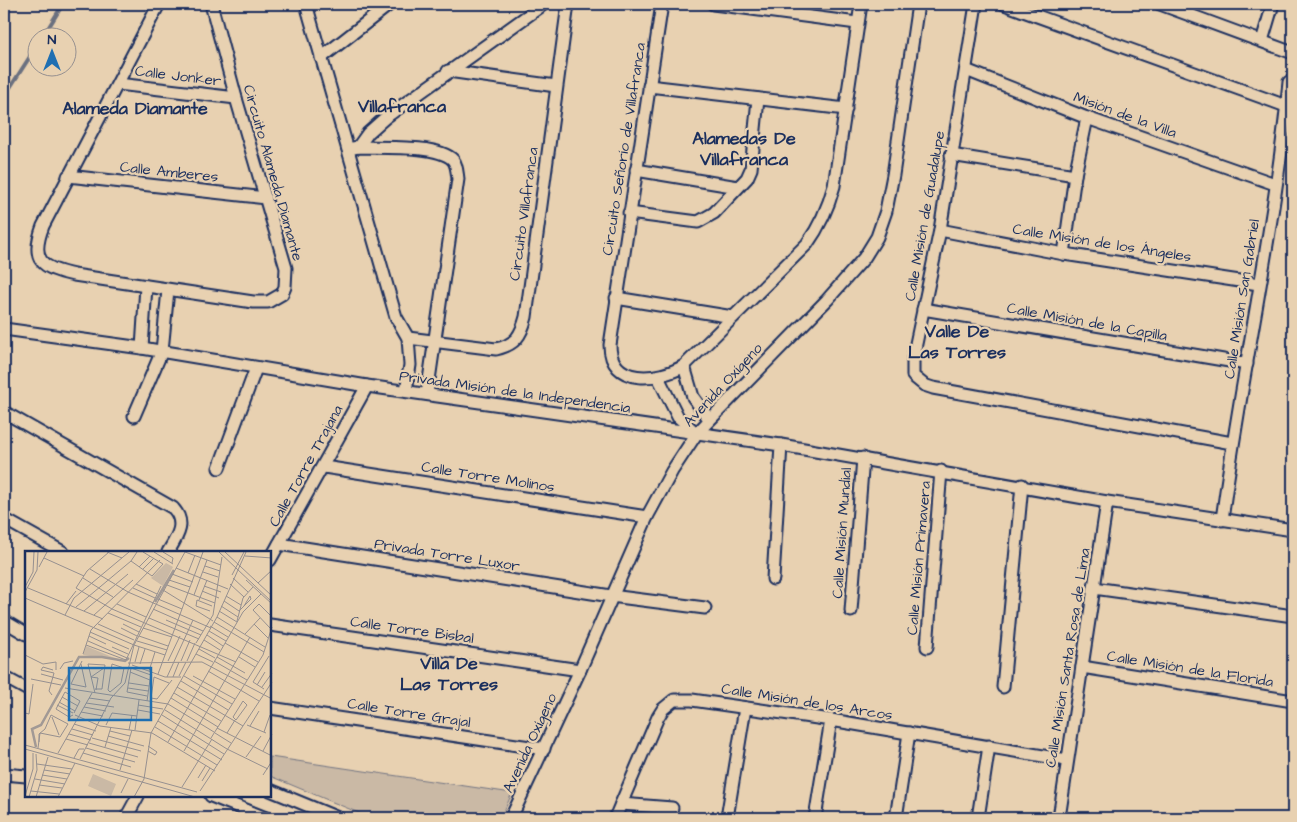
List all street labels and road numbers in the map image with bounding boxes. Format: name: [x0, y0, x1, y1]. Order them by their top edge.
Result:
street label: Circuito Señorío de Villafranca: [597, 41, 651, 257]
street label: Calle Jonker: [134, 60, 222, 92]
street label: Circuito Alameda Diamante: [238, 82, 308, 264]
street label: Misión de la Villa: [1071, 87, 1180, 144]
street label: Calle Misión de Guadalupe: [900, 129, 950, 303]
street label: Circuito Villafranca: [504, 146, 544, 282]
street label: Calle Amberes: [119, 156, 220, 188]
street label: Calle Misión San Gabriel: [1219, 217, 1265, 381]
street label: Calle Misión de los Ángeles: [1011, 219, 1193, 269]
street label: Calle Misión de la Capilla: [1005, 298, 1169, 347]
street label: Avenida Oxígeno: [679, 338, 769, 432]
street label: Privada Misión de la Independencia: [398, 365, 632, 419]
street label: Calle Torre Trajana: [264, 401, 348, 531]
street label: Calle Torre Molinos: [420, 456, 557, 498]
street label: Calle Misión Mundial: [827, 467, 857, 599]
street label: Calle Misión Primavera: [902, 480, 936, 636]
street label: Privada Torre Luxor: [373, 533, 521, 577]
street label: Calle Misión Santa Rosa de Lima: [1040, 546, 1096, 769]
street label: Calle Torre Bisbal: [349, 611, 475, 649]
street label: Calle Misión de la Florida: [1105, 645, 1275, 693]
street label: Calle Misión de los Arcos: [720, 678, 895, 726]
street label: Avenida Oxígeno: [498, 689, 563, 797]
street label: Calle Torre Grajal: [346, 693, 472, 733]

